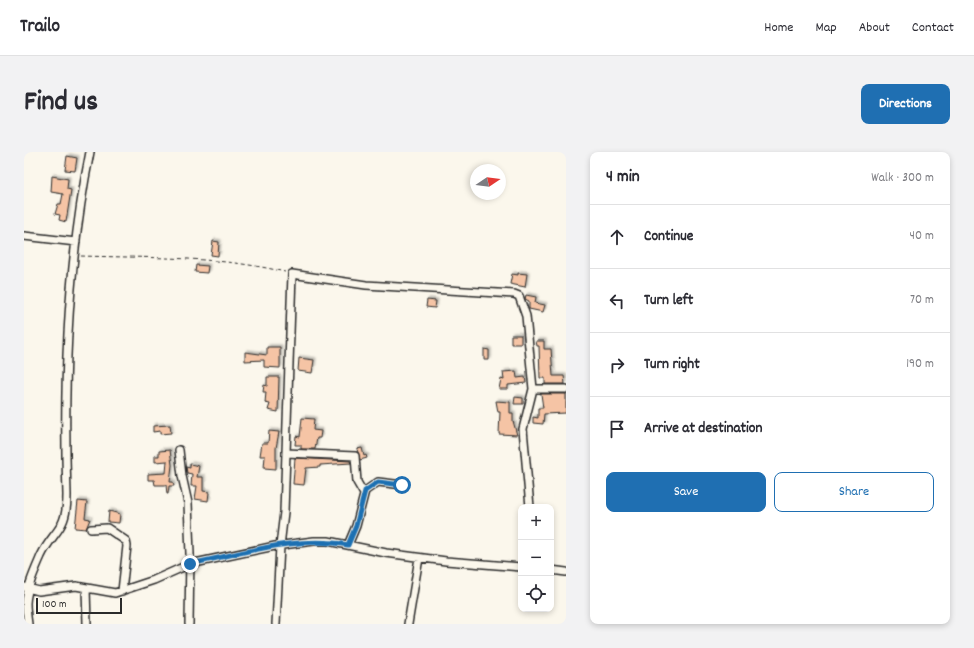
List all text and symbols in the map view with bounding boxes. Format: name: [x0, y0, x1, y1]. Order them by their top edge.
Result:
text: Trailo: [20, 14, 60, 41]
text: Home: [764, 18, 793, 38]
text: Map: [815, 18, 837, 38]
text: About: [859, 18, 890, 38]
text: Contact: [912, 18, 954, 38]
text: Find us: [24, 84, 98, 124]
button: Directions: [861, 84, 950, 124]
north arrow: [470, 164, 506, 200]
text: 4 min: [606, 166, 640, 190]
text: Walk · 300 m: [871, 169, 934, 188]
icon: ahead: [606, 226, 628, 248]
text: Continue: [644, 226, 693, 248]
text: 40 m: [910, 227, 934, 246]
icon: left: [606, 290, 628, 312]
text: Turn left: [644, 290, 693, 312]
text: 70 m: [910, 291, 934, 310]
icon: right: [606, 354, 628, 376]
text: Turn right: [644, 354, 700, 376]
text: 190 m: [906, 355, 934, 374]
icon: arrive: [606, 418, 628, 440]
text: Arrive at destination: [644, 418, 762, 440]
button: Save: [606, 472, 766, 512]
button: Share: [774, 472, 934, 512]
route start: [393, 476, 411, 494]
map controls: [518, 504, 554, 612]
button: +: [518, 504, 554, 540]
button: −: [518, 540, 554, 576]
route end: [181, 555, 199, 573]
button: locate: [518, 576, 554, 612]
scale bar: [36, 596, 122, 615]
text: 100 m: [42, 597, 66, 613]

